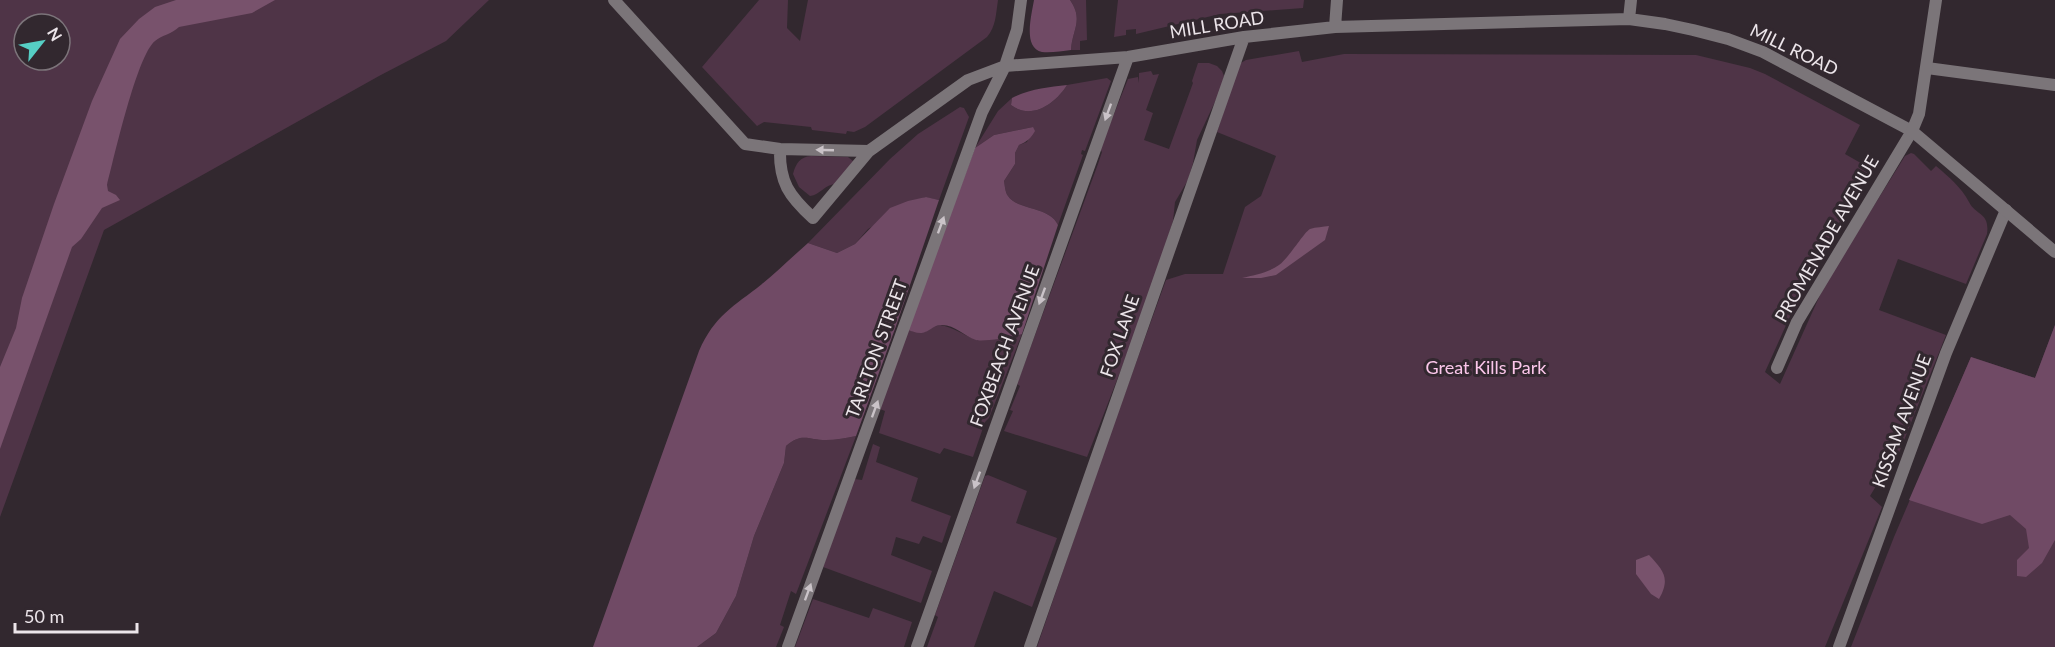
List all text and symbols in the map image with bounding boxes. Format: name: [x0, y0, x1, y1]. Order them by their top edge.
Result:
street label: MILL ROAD: [1168, 6, 1266, 42]
north arrow: [12, 12, 72, 72]
street label: MILL ROAD: [1747, 18, 1842, 80]
text: N: [44, 24, 67, 44]
one-way arrow: [1102, 103, 1112, 121]
one-way arrow: [815, 145, 834, 155]
street label: PROMENADE AVENUE: [1769, 151, 1883, 326]
one-way arrow: [937, 216, 947, 234]
street label: FOXBEACH AVENUE: [965, 262, 1044, 430]
street label: TARLTON STREET: [841, 276, 912, 421]
one-way arrow: [1037, 287, 1047, 305]
street label: FOX LANE: [1095, 292, 1143, 380]
street label: KISSAM AVENUE: [1867, 351, 1935, 490]
park label: Great Kills Park: [1426, 356, 1547, 378]
one-way arrow: [870, 400, 880, 418]
one-way arrow: [972, 471, 981, 489]
one-way arrow: [804, 583, 814, 601]
scale bar: [15, 596, 136, 634]
text: 50 m: [24, 605, 64, 627]

